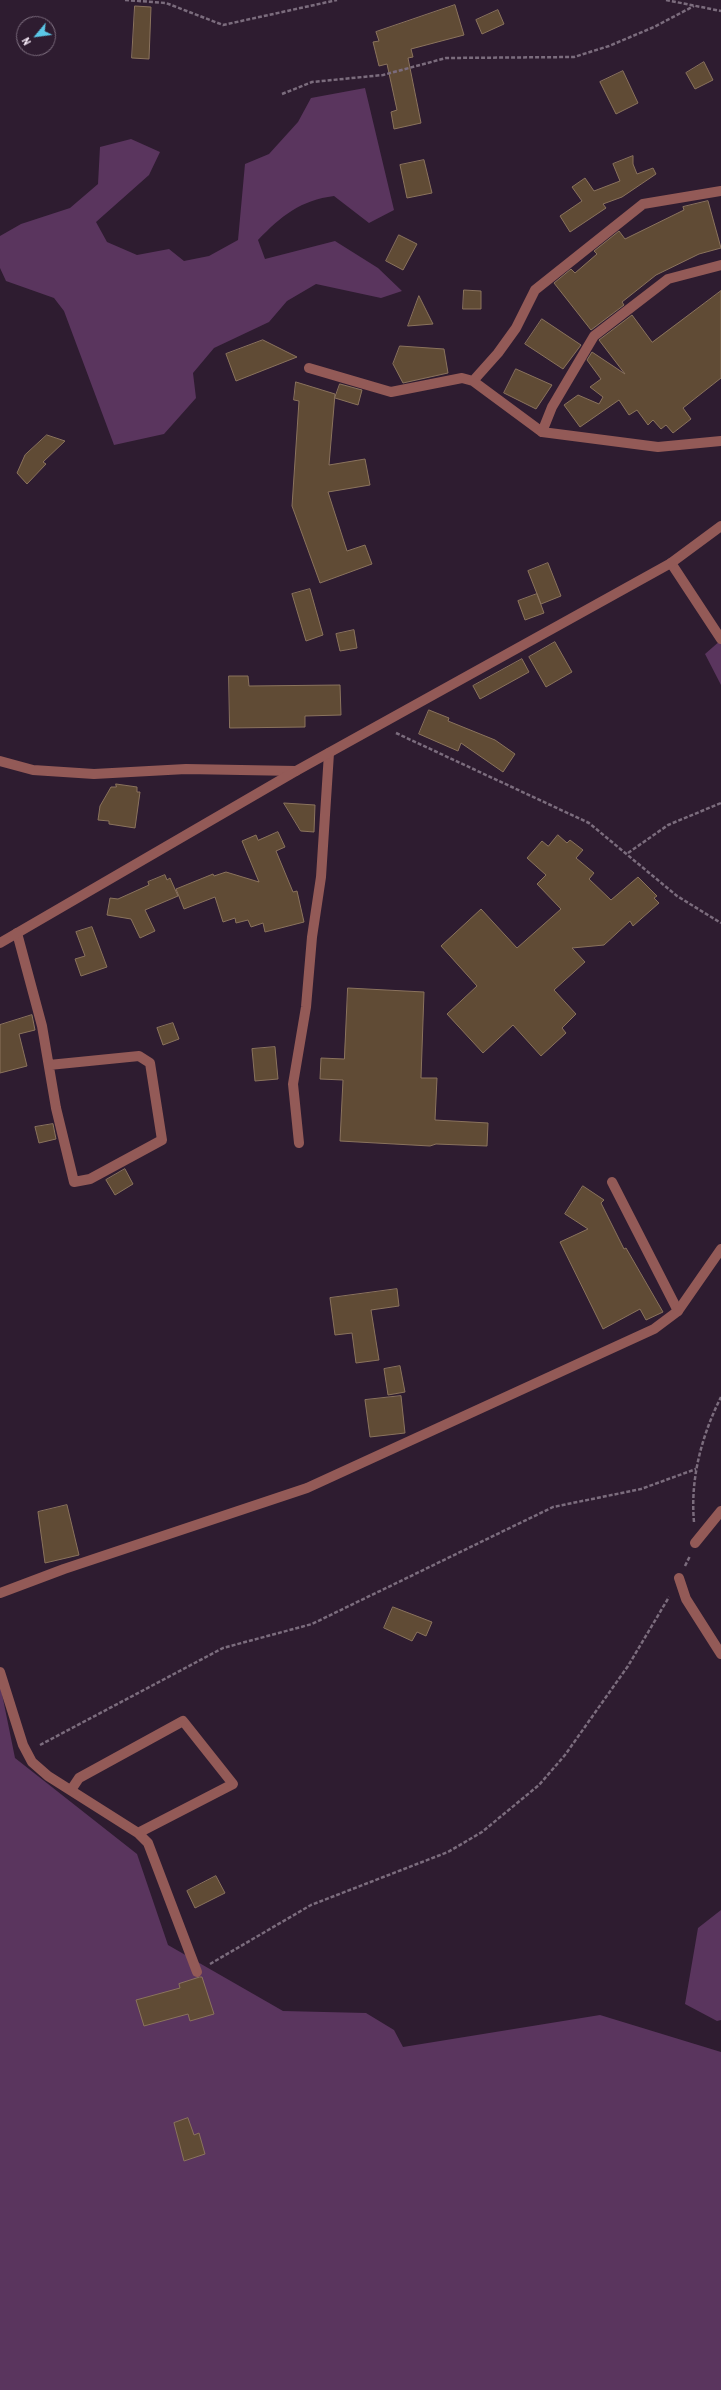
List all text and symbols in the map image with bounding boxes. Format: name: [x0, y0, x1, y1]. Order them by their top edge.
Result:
north arrow: [16, 16, 56, 56]
text: N: [19, 35, 34, 48]

